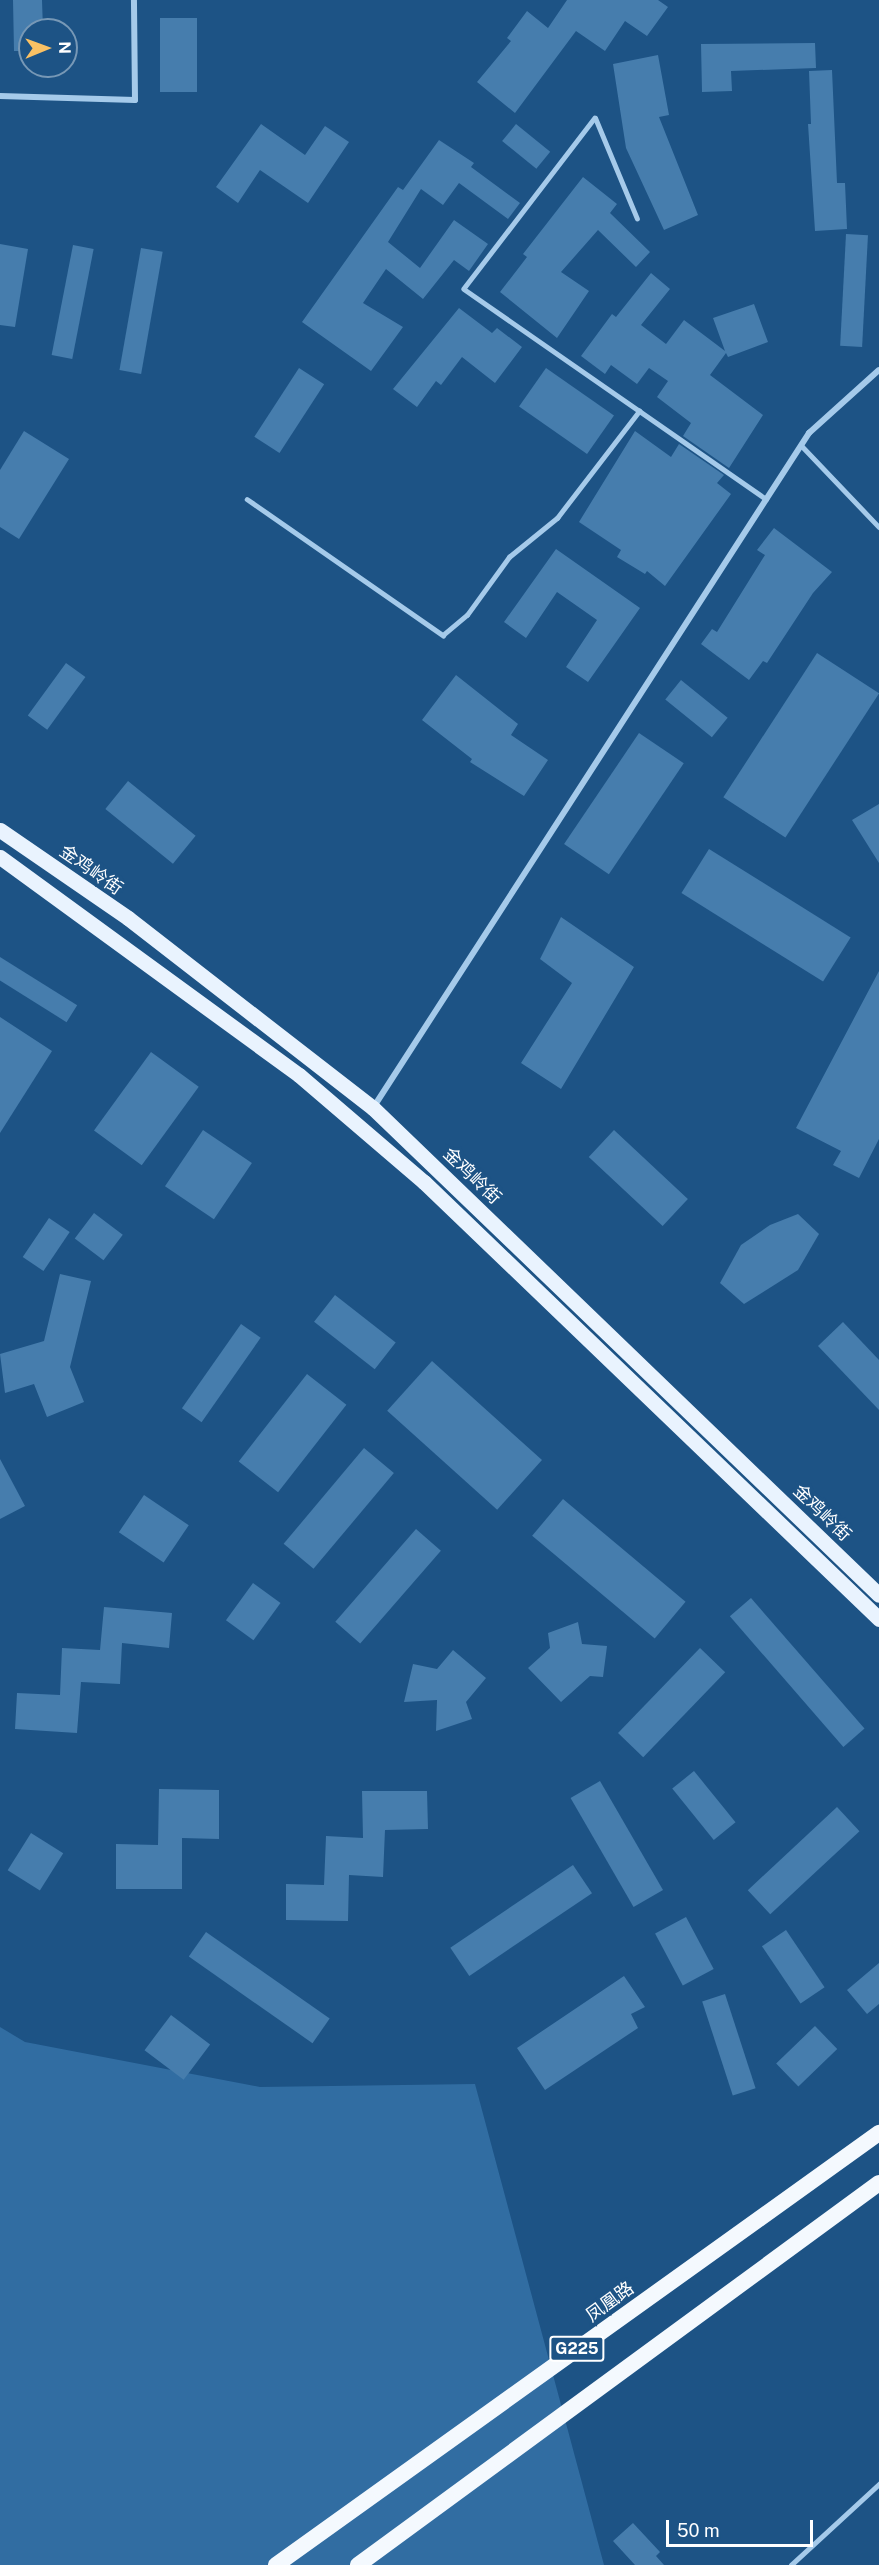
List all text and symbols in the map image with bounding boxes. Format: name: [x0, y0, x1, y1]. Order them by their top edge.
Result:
north arrow: [18, 18, 78, 78]
text: N: [55, 41, 74, 54]
street label: 金鸡岭街: [55, 841, 127, 899]
street label: 金鸡岭街: [439, 1143, 505, 1209]
street label: 金鸡岭街: [789, 1480, 855, 1546]
street label: 凤凰路: [582, 2277, 638, 2327]
road number: G225: [548, 2336, 606, 2362]
scale bar: [669, 2508, 816, 2546]
text: 50 m: [677, 2520, 720, 2541]

